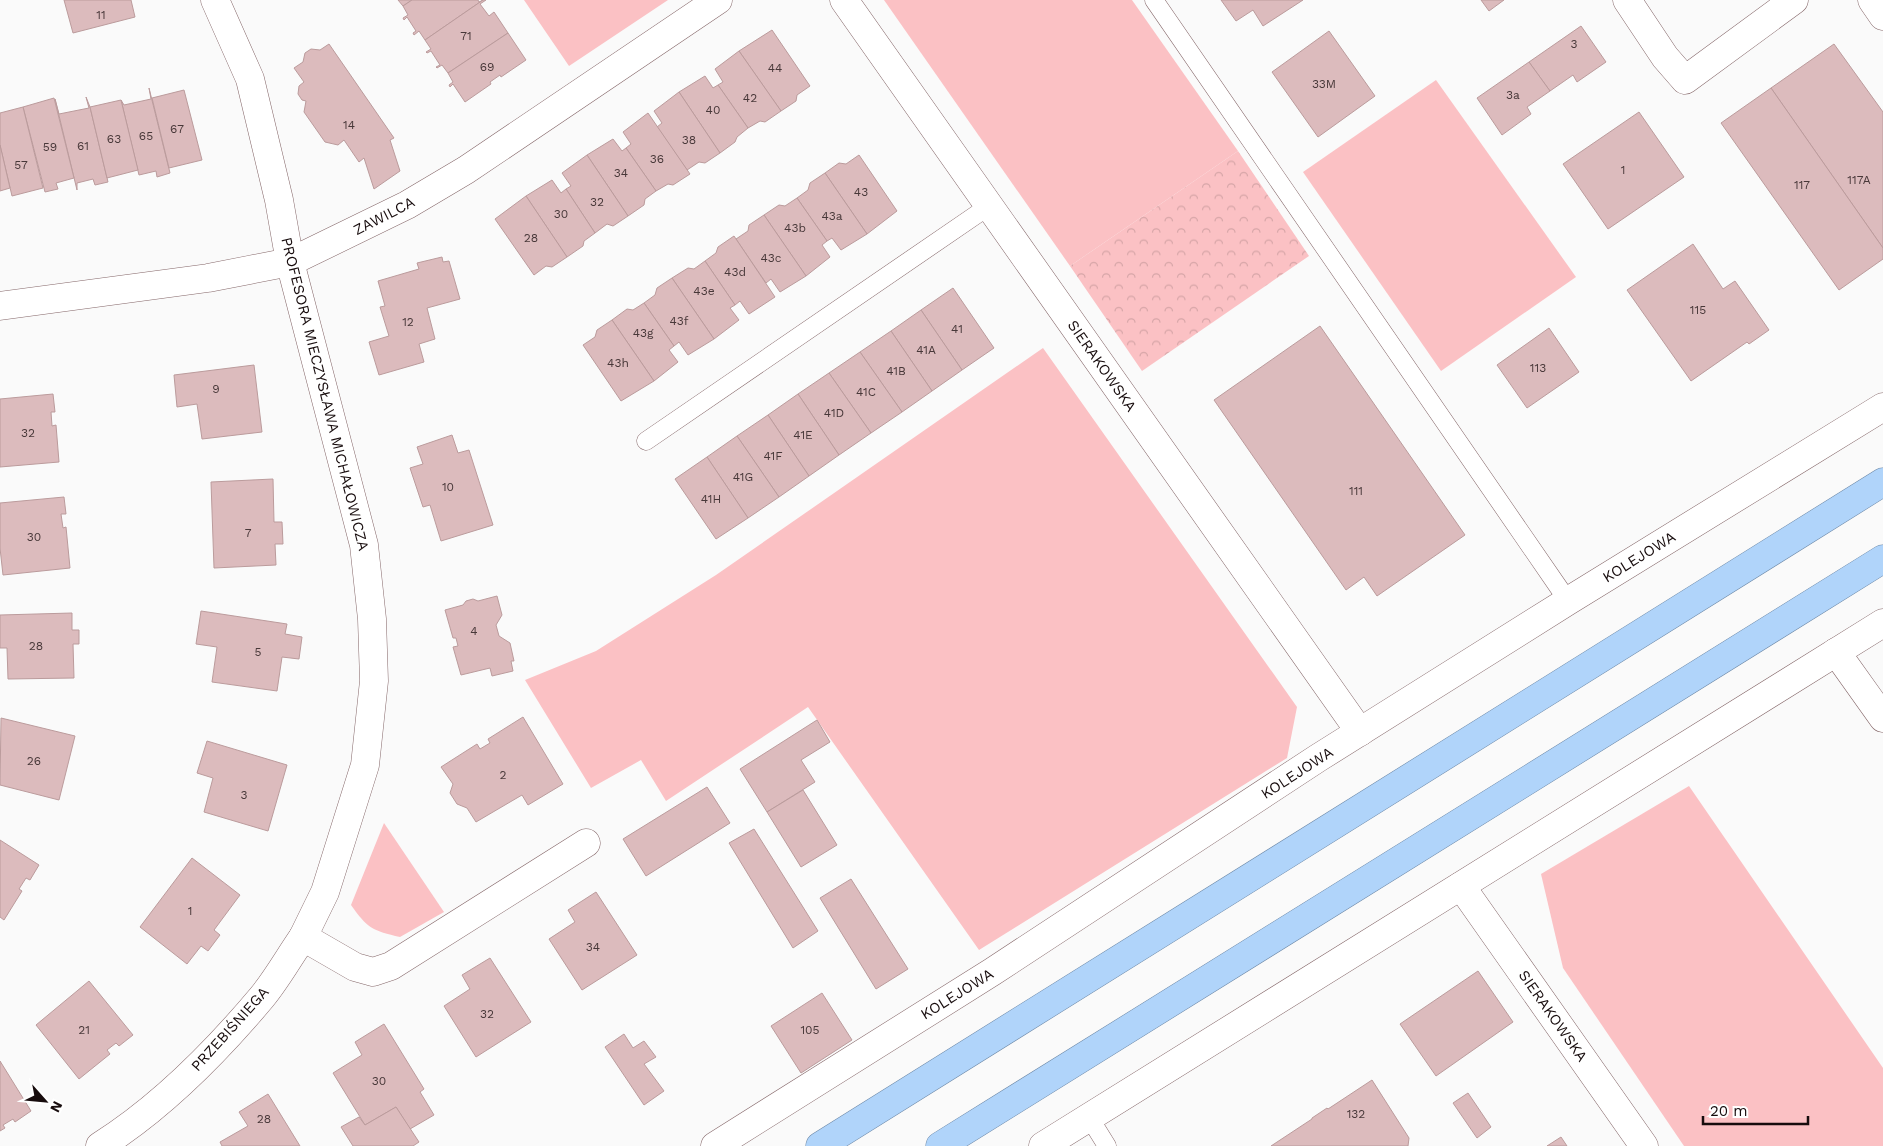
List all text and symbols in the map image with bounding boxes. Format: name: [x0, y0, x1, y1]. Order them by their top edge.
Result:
house number: 11: [96, 8, 106, 22]
house number: 71: [460, 29, 472, 43]
house number: 3: [1571, 37, 1578, 51]
house number: 69: [480, 60, 494, 74]
house number: 44: [768, 61, 782, 75]
house number: 33M: [1312, 77, 1336, 91]
house number: 3a: [1506, 88, 1520, 102]
house number: 42: [743, 91, 757, 105]
house number: 40: [706, 103, 720, 117]
house number: 14: [343, 118, 355, 132]
house number: 67: [170, 122, 184, 136]
house number: 65: [139, 129, 153, 143]
house number: 63: [107, 132, 121, 146]
house number: 38: [682, 133, 696, 147]
house number: 61: [77, 139, 89, 153]
house number: 59: [43, 140, 57, 154]
house number: 36: [650, 152, 664, 166]
house number: 57: [14, 158, 28, 172]
house number: 1: [1621, 163, 1625, 177]
house number: 34: [614, 166, 628, 180]
house number: 117A: [1847, 173, 1871, 187]
house number: 117: [1794, 178, 1810, 192]
house number: 43: [854, 185, 868, 199]
street label: ZAWILCA: [350, 193, 418, 239]
house number: 32: [590, 195, 604, 209]
house number: 30: [554, 207, 568, 221]
house number: 43a: [821, 209, 843, 223]
house number: 43b: [784, 221, 806, 235]
house number: 28: [524, 231, 538, 245]
street label: PROFESORA MIECZYSŁAWA MICHAŁOWICZA: [277, 235, 373, 553]
house number: 43c: [760, 251, 782, 265]
house number: 43d: [724, 265, 746, 279]
house number: 43e: [693, 284, 715, 298]
house number: 115: [1690, 303, 1706, 317]
house number: 43f: [669, 314, 689, 328]
house number: 12: [402, 315, 414, 329]
street label: SIERAKOWSKA: [1064, 317, 1140, 415]
house number: 41: [951, 322, 963, 336]
house number: 43g: [633, 326, 654, 340]
house number: 41A: [916, 343, 936, 357]
house number: 43h: [607, 356, 629, 370]
house number: 113: [1530, 361, 1546, 375]
house number: 41B: [886, 364, 906, 378]
house number: 9: [212, 382, 220, 396]
house number: 41C: [856, 385, 876, 399]
house number: 41D: [824, 406, 844, 420]
house number: 32: [21, 426, 35, 440]
house number: 41E: [793, 428, 813, 442]
house number: 41F: [763, 449, 783, 463]
house number: 41G: [733, 470, 753, 484]
house number: 10: [442, 480, 454, 494]
house number: 111: [1349, 484, 1363, 498]
house number: 41H: [701, 492, 721, 506]
house number: 7: [245, 526, 252, 540]
street label: KOLEJOWA: [1599, 528, 1679, 586]
house number: 30: [27, 530, 41, 544]
house number: 4: [470, 624, 478, 638]
house number: 28: [29, 639, 43, 653]
house number: 5: [255, 645, 262, 659]
street label: KOLEJOWA: [1258, 743, 1336, 803]
house number: 26: [27, 754, 41, 768]
house number: 2: [500, 768, 507, 782]
house number: 3: [241, 788, 248, 802]
house number: 1: [188, 904, 192, 918]
house number: 34: [586, 940, 600, 954]
street label: KOLEJOWA: [917, 965, 997, 1023]
street label: SIERAKOWSKA: [1515, 967, 1591, 1065]
street label: PRZEBIŚNIEGA: [187, 982, 273, 1075]
house number: 32: [480, 1007, 494, 1021]
house number: 21: [78, 1023, 90, 1037]
house number: 105: [800, 1023, 820, 1037]
house number: 30: [372, 1074, 386, 1088]
north arrow: [20, 1076, 70, 1126]
scale bar: [1703, 1094, 1808, 1126]
text: N: [47, 1099, 66, 1115]
text: 20 m: [1710, 1102, 1748, 1120]
house number: 132: [1347, 1107, 1365, 1121]
house number: 28: [257, 1112, 271, 1126]

